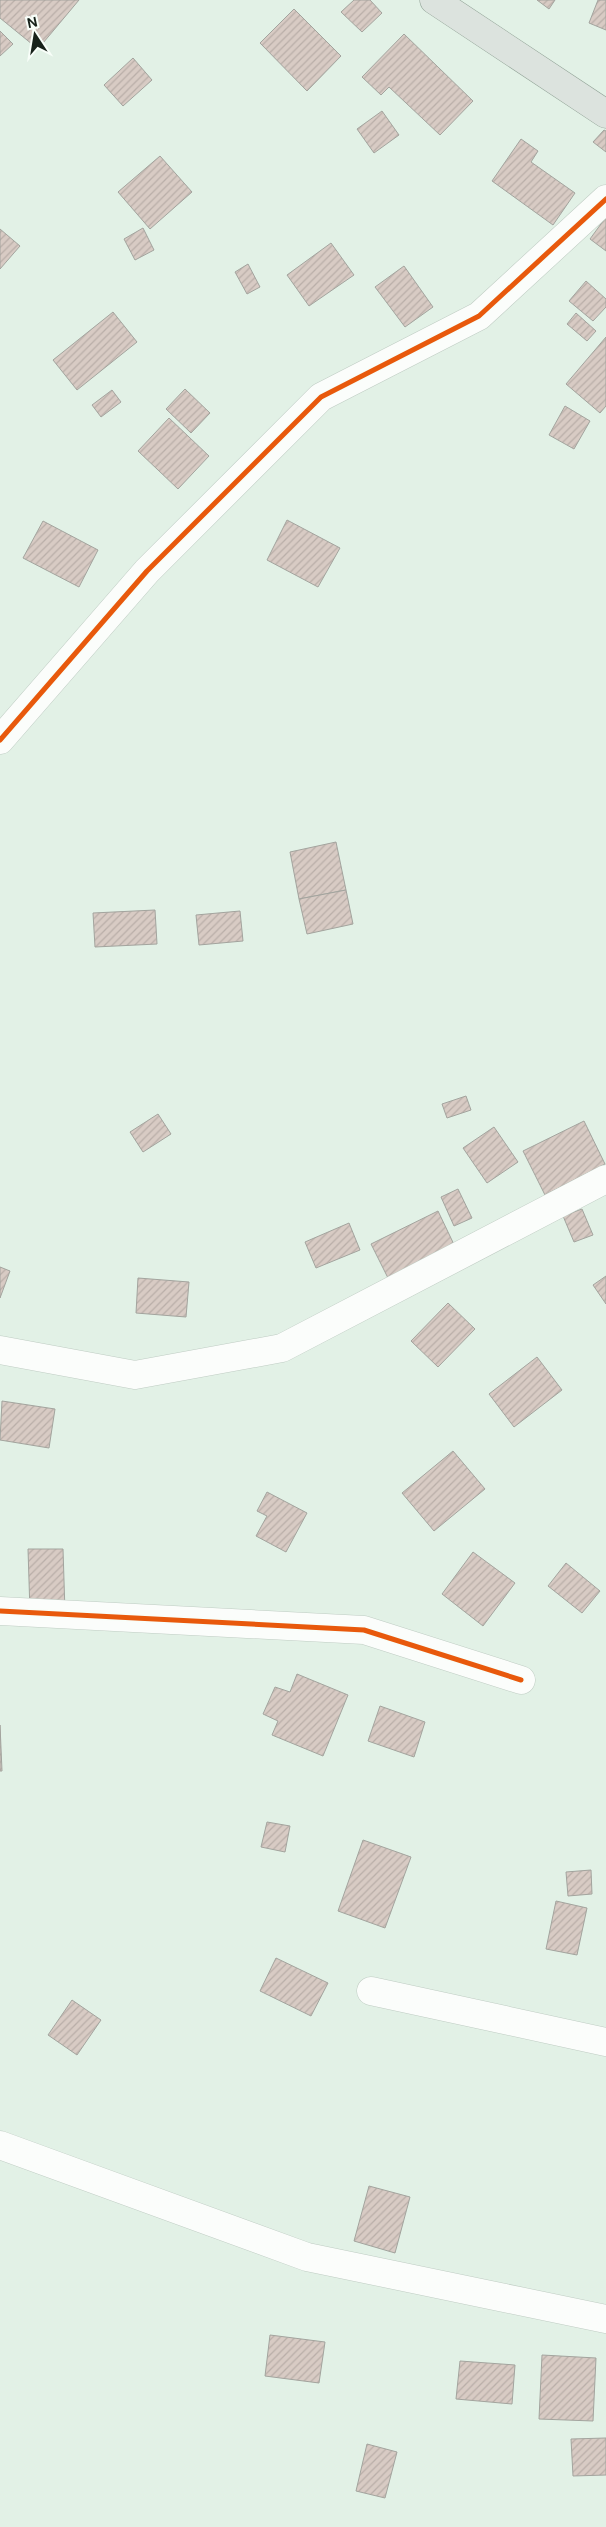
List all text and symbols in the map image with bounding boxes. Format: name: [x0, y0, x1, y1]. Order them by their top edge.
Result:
north arrow: [10, 10, 60, 60]
text: N: [25, 12, 39, 32]

